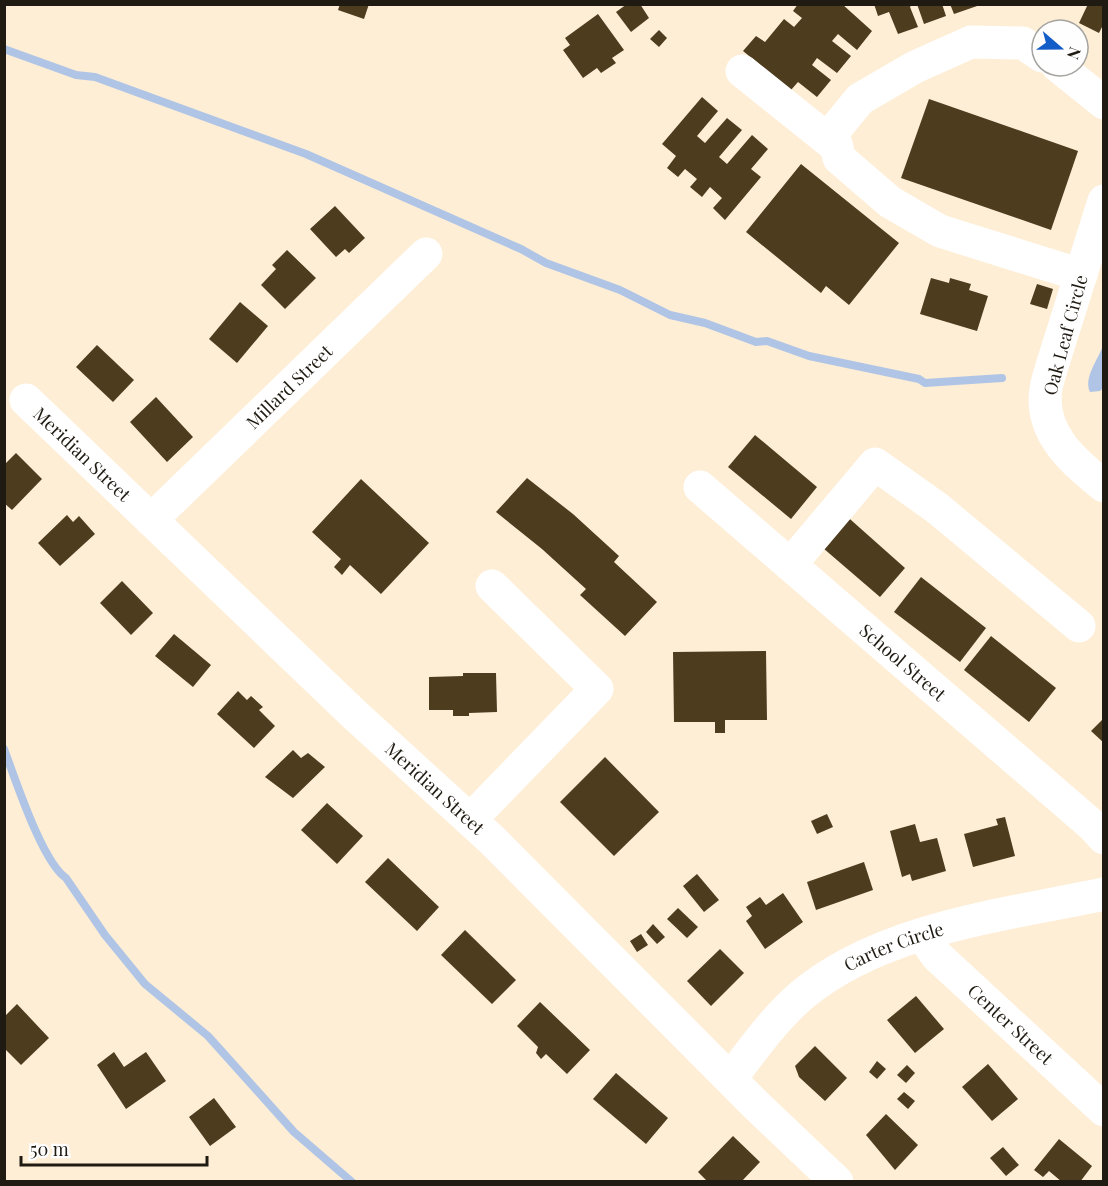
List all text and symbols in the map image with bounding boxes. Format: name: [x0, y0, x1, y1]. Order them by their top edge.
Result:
north arrow: [1030, 18, 1090, 78]
text: N: [1063, 44, 1086, 63]
street label: Oak Leaf Circle: [1037, 272, 1093, 398]
street label: Millard Street: [241, 339, 338, 434]
street label: Meridian Street: [29, 402, 137, 507]
street label: School Street: [855, 618, 952, 706]
street label: Meridian Street: [380, 737, 490, 840]
street label: Carter Circle: [839, 917, 946, 976]
street label: Center Street: [963, 978, 1059, 1070]
scale bar: [21, 1129, 207, 1167]
text: 50 m: [30, 1137, 69, 1161]

